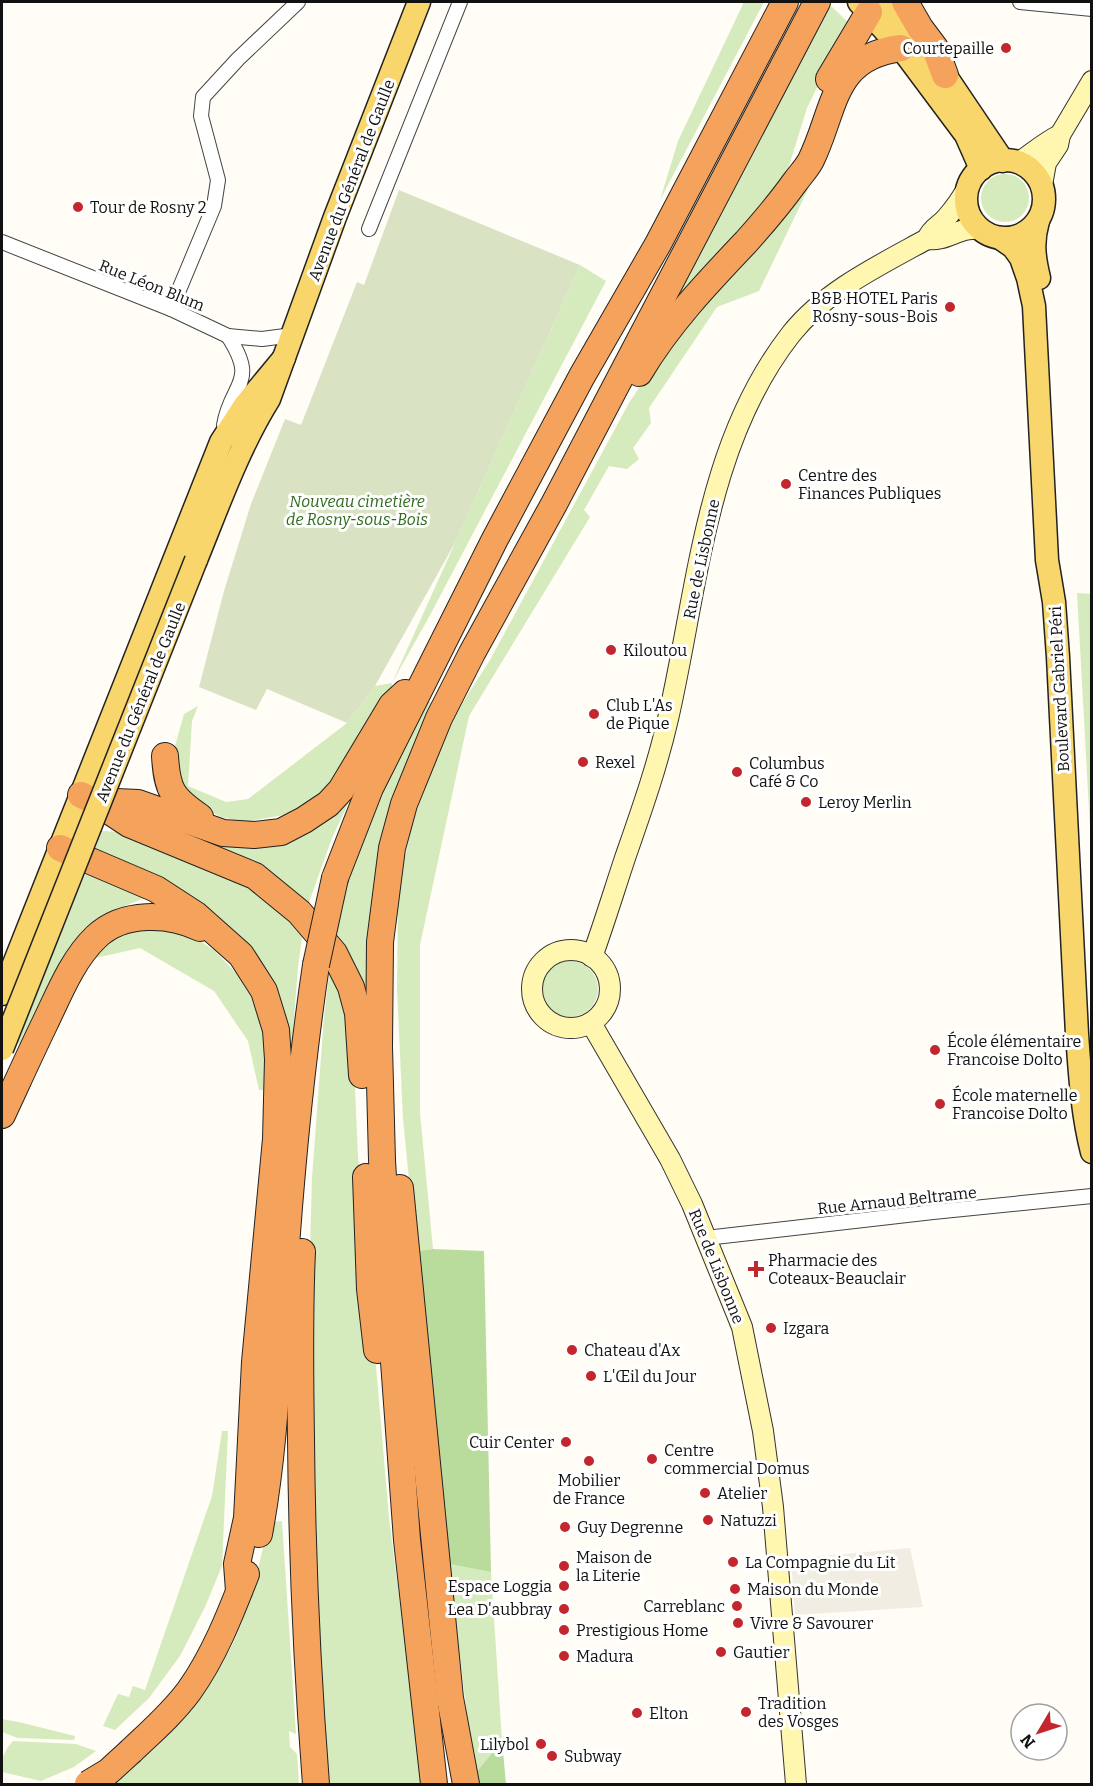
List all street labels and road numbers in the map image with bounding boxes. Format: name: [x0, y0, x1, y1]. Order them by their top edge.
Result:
street label: Avenue du Général de Gaulle: [304, 77, 399, 284]
street label: Rue Léon Blum: [96, 256, 207, 315]
street label: Rue de Lisbonne: [680, 497, 723, 621]
street label: Avenue du Général de Gaulle: [92, 599, 189, 805]
street label: Boulevard Gabriel Péri: [1046, 605, 1073, 772]
street label: Rue Arnaud Beltrame: [816, 1183, 978, 1218]
street label: Rue de Lisbonne: [685, 1206, 748, 1326]

